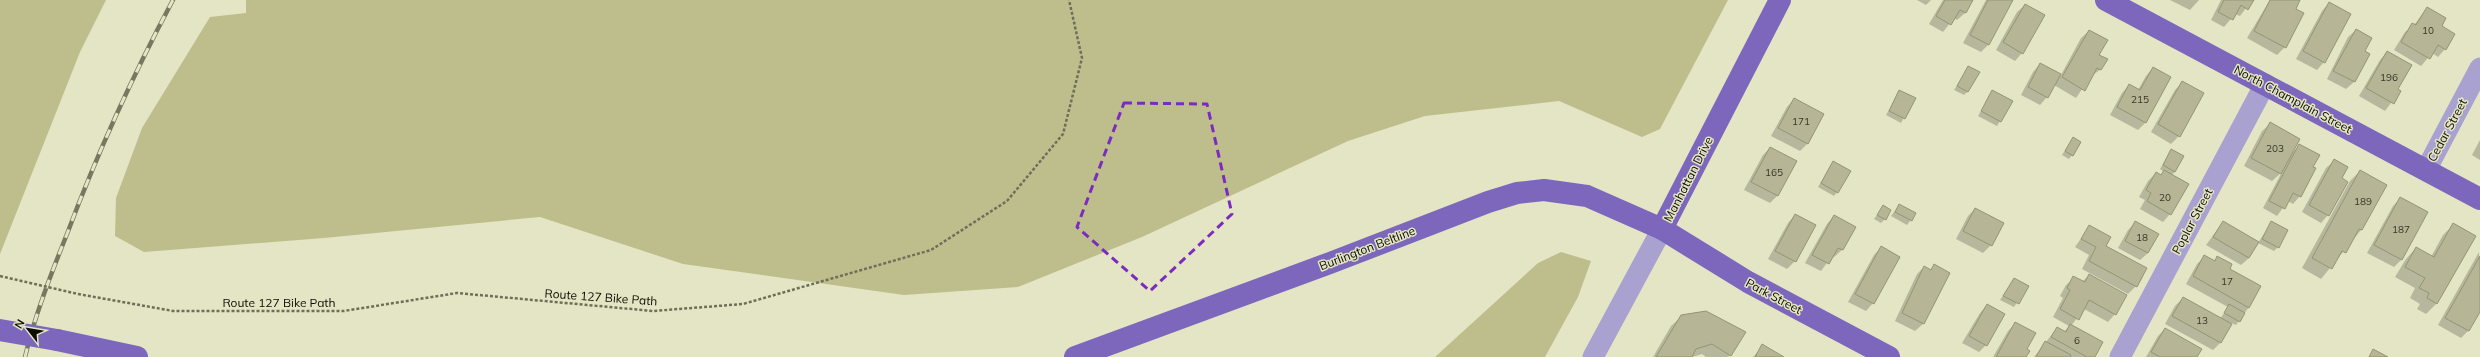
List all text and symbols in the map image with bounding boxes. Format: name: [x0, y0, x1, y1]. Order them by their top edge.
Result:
house number: 10: [2422, 24, 2434, 37]
street label: North Champlain Street: [2232, 62, 2354, 136]
house number: 196: [2380, 71, 2398, 84]
house number: 215: [2131, 93, 2149, 106]
street label: Cedar Street: [2424, 96, 2470, 164]
house number: 171: [1792, 115, 1810, 128]
street label: Manhattan Drive: [1660, 134, 1716, 224]
house number: 203: [2266, 142, 2284, 155]
house number: 165: [1765, 166, 1783, 179]
street label: Poplar Street: [2168, 186, 2216, 256]
house number: 20: [2159, 191, 2171, 204]
house number: 189: [2354, 195, 2372, 208]
street label: Burlington Beltline: [1317, 223, 1417, 273]
house number: 187: [2392, 223, 2410, 236]
house number: 18: [2136, 231, 2148, 244]
street label: Park Street: [1743, 275, 1805, 317]
house number: 17: [2221, 275, 2233, 288]
street label: Route 127 Bike Path: [544, 286, 658, 308]
street label: Route 127 Bike Path: [222, 295, 336, 310]
north arrow: [8, 309, 48, 349]
house number: 13: [2196, 314, 2208, 327]
text: N: [11, 317, 28, 331]
house number: 6: [2074, 334, 2080, 347]

